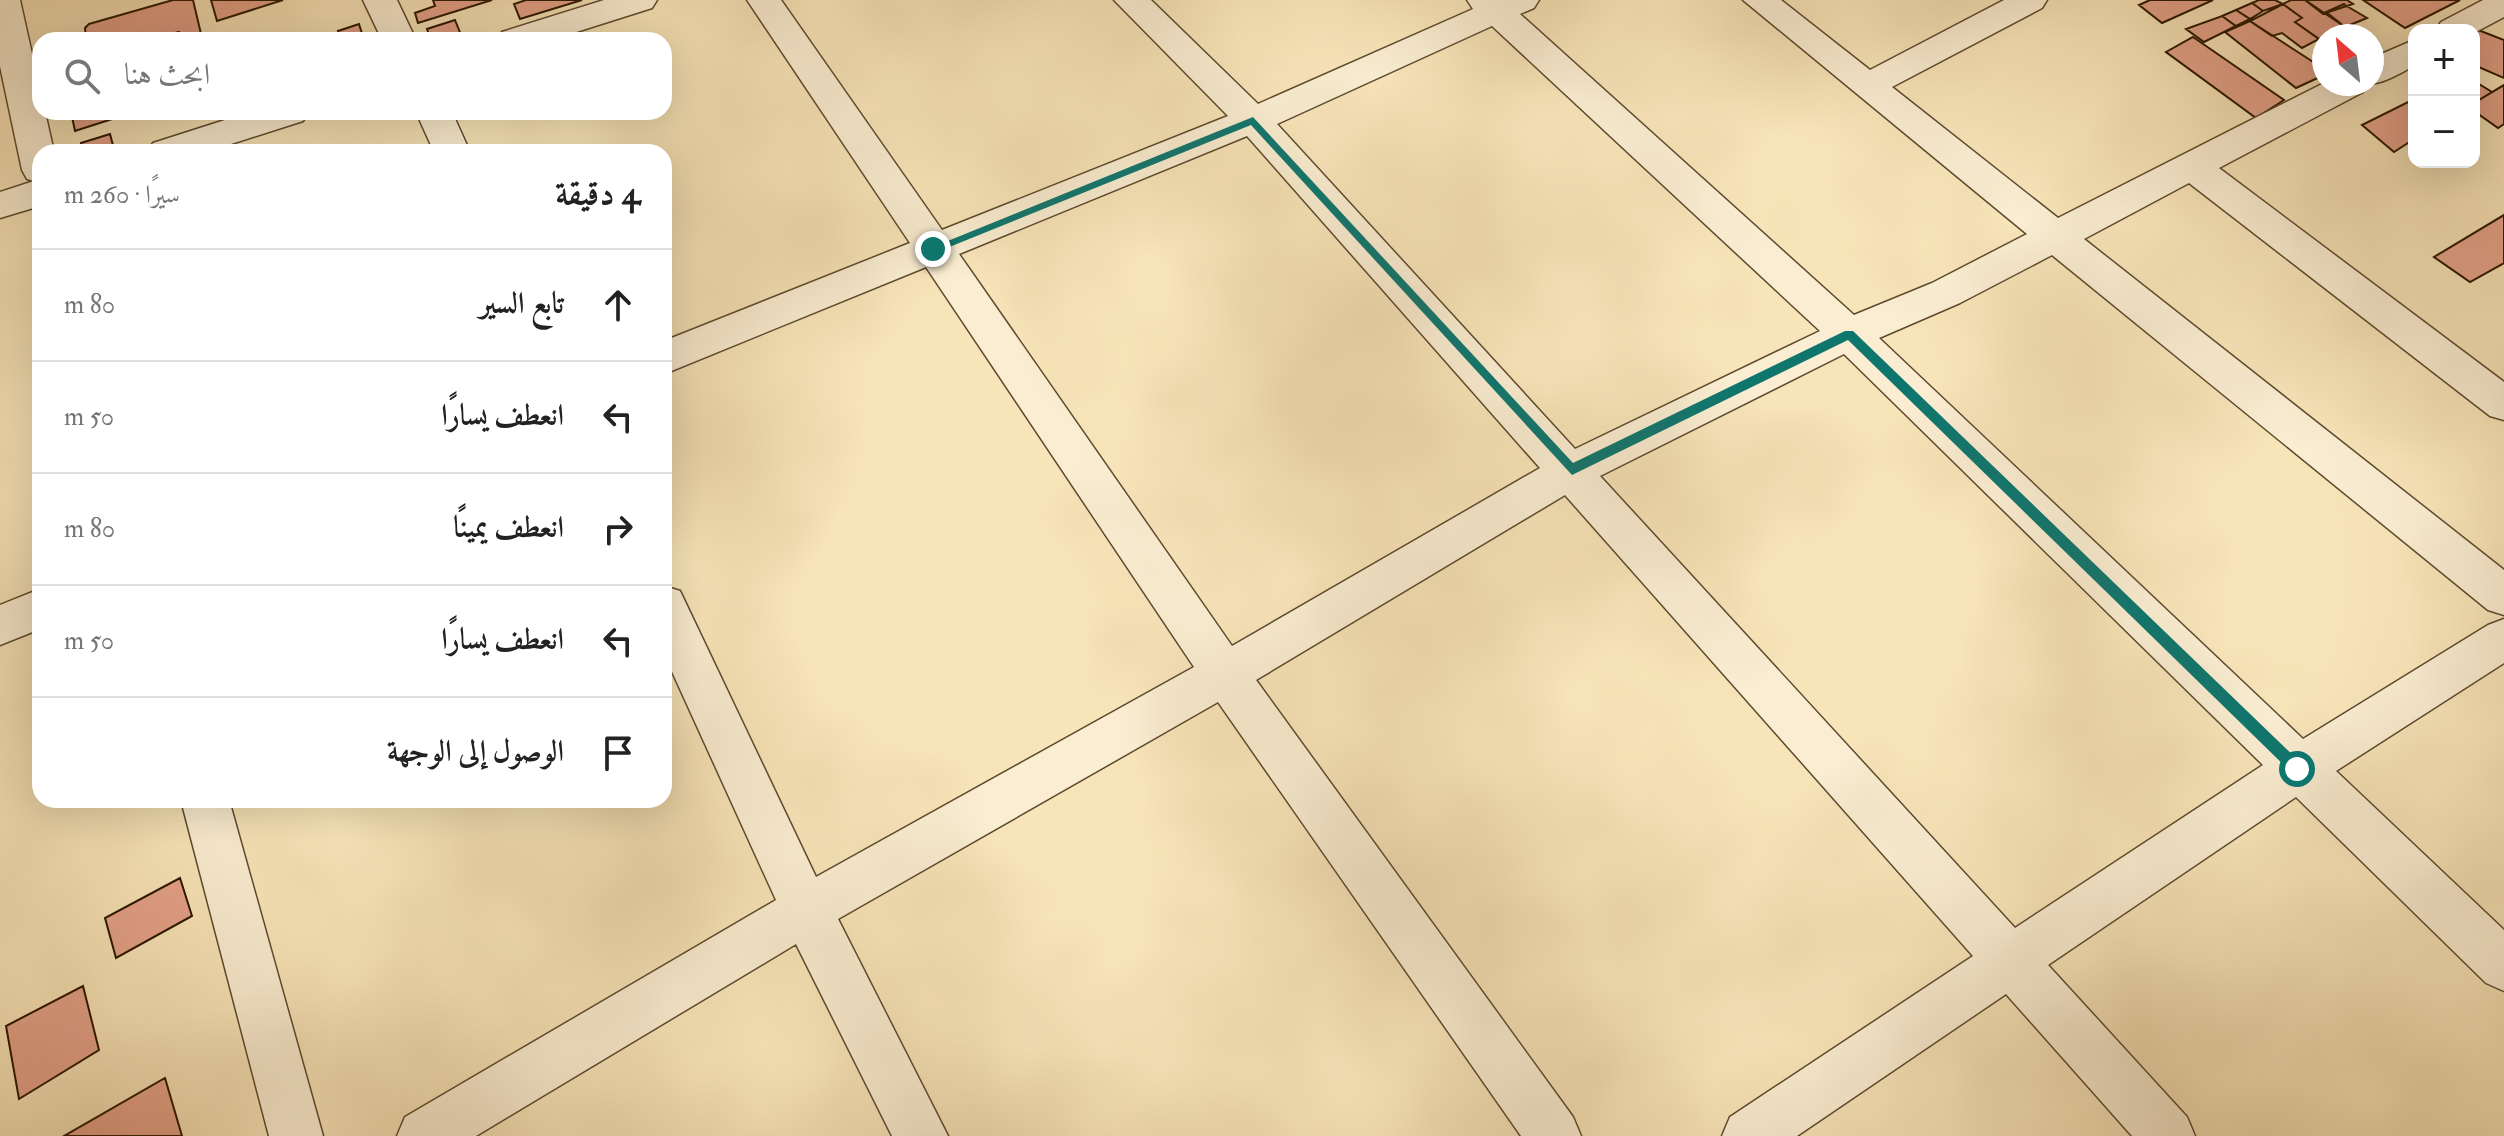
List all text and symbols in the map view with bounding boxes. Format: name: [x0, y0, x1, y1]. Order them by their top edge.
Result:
north arrow: [2312, 24, 2384, 96]
map controls: [2408, 24, 2480, 168]
button: +: [2408, 24, 2480, 96]
search box: [32, 32, 672, 120]
icon: search: [60, 54, 104, 98]
text: ابحث هنا: [124, 56, 210, 93]
button: −: [2408, 96, 2480, 168]
text: 4 دقيقة: [555, 172, 640, 215]
text: سيرًا · 260 m: [64, 179, 180, 211]
route end: [915, 231, 951, 267]
icon: ahead: [596, 283, 640, 327]
text: تابع السير: [479, 285, 564, 322]
text: 80 m: [64, 289, 115, 321]
icon: left: [596, 395, 640, 439]
text: انعطف يسارًا: [441, 397, 564, 434]
text: 50 m: [64, 401, 114, 433]
icon: right: [596, 507, 640, 551]
text: انعطف يمينًا: [453, 509, 564, 546]
text: 80 m: [64, 513, 115, 545]
icon: left: [596, 619, 640, 663]
text: انعطف يسارًا: [441, 621, 564, 658]
text: 50 m: [64, 625, 114, 657]
icon: arrive: [596, 731, 640, 775]
text: الوصول إلى الوجهة: [387, 733, 564, 770]
route start: [2279, 751, 2315, 787]

